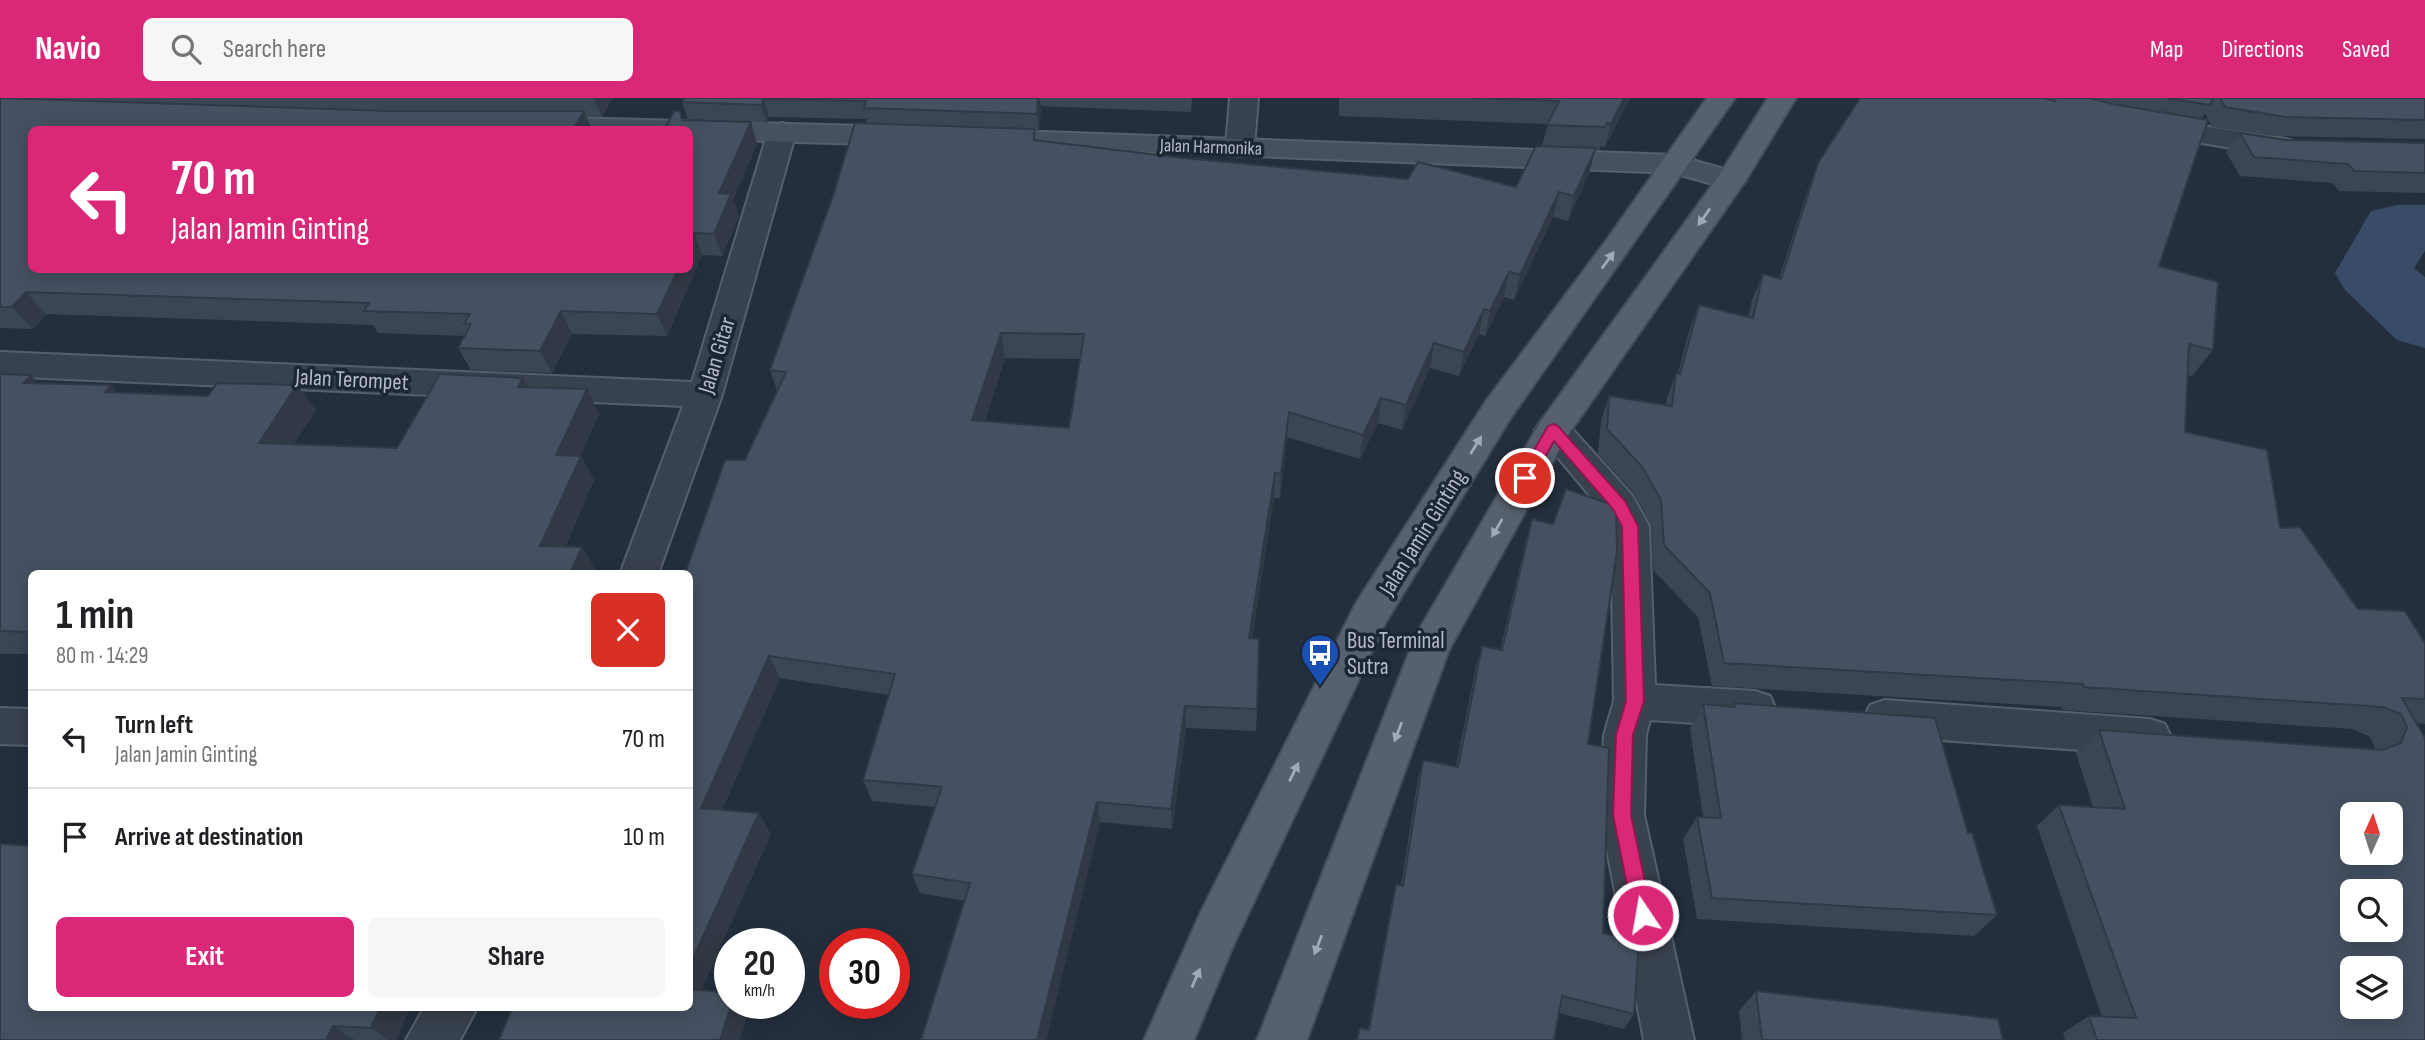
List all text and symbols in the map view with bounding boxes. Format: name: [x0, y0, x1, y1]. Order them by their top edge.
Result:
search box: [143, 18, 633, 81]
text: Navio: [35, 29, 101, 69]
icon: search: [167, 30, 205, 68]
text: Search here: [223, 34, 326, 65]
text: Map: [2150, 35, 2183, 64]
text: Directions: [2221, 35, 2304, 64]
text: Saved: [2342, 35, 2390, 64]
street label: Jalan Harmonika: [1159, 134, 1262, 161]
text: 70 m: [171, 150, 256, 209]
icon: left: [56, 154, 147, 245]
one-way arrow: [1697, 208, 1711, 226]
text: Jalan Jamin Ginting: [171, 210, 369, 249]
one-way arrow: [1601, 251, 1615, 269]
street label: Jalan Gitar: [692, 313, 742, 398]
street label: Jalan Terompet: [294, 363, 409, 397]
one-way arrow: [1469, 436, 1482, 455]
pin: [1495, 448, 1555, 508]
icon: arrive: [1506, 459, 1544, 497]
street label: Jalan Jamin Ginting: [1373, 465, 1472, 601]
one-way arrow: [1491, 518, 1503, 538]
text: 1 min: [56, 590, 134, 641]
button: close: [591, 593, 665, 667]
place label: Bus Terminal Sutra: [1347, 627, 1444, 681]
bus stop icon: Bus Terminal Sutra: [1299, 632, 1341, 687]
text: 80 m · 14:29: [56, 642, 148, 670]
text: Turn left: [115, 710, 193, 741]
icon: left: [56, 720, 94, 758]
one-way arrow: [1392, 722, 1403, 743]
text: 70 m: [622, 724, 665, 755]
text: Jalan Jamin Ginting: [115, 741, 257, 769]
one-way arrow: [1288, 762, 1299, 782]
north arrow: [2340, 802, 2403, 864]
map controls: [2340, 802, 2403, 1019]
icon: arrive: [56, 818, 94, 856]
text: Arrive at destination: [115, 822, 303, 853]
text: 10 m: [623, 822, 665, 853]
position arrow: [1606, 878, 1680, 952]
button: search: [2340, 879, 2403, 942]
button: Exit: [56, 917, 354, 997]
button: Share: [368, 917, 665, 997]
speed limit sign: 30: [819, 928, 910, 1019]
one-way arrow: [1312, 935, 1323, 956]
text: 20: [744, 943, 776, 986]
button: layers: [2340, 956, 2403, 1019]
one-way arrow: [1191, 967, 1202, 988]
text: km/h: [744, 980, 775, 1001]

